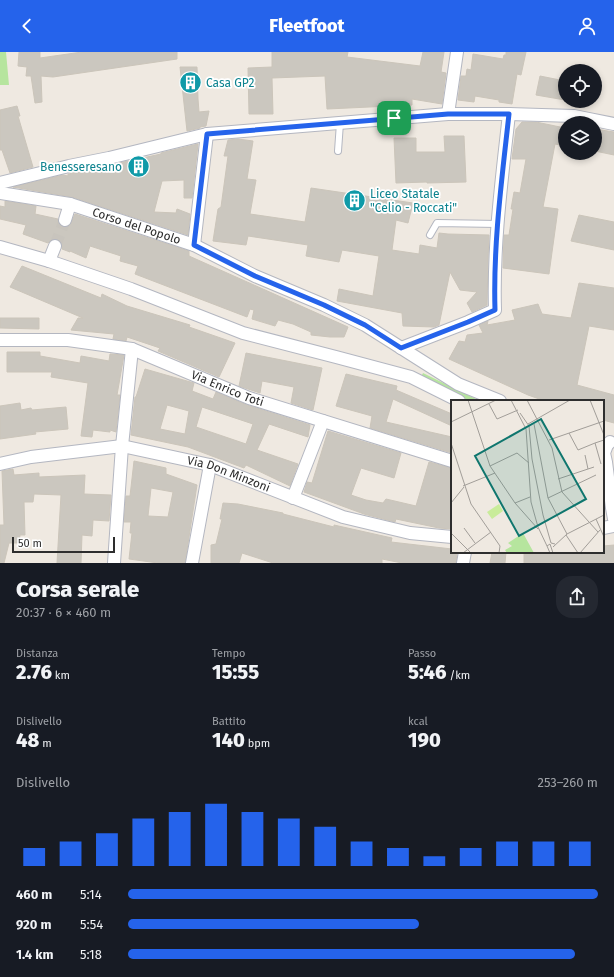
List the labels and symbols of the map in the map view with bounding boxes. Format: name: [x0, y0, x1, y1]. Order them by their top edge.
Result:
building icon: Casa GP2: [177, 70, 203, 96]
place label: Casa GP2: [206, 76, 254, 90]
pin: [377, 101, 411, 135]
building icon: Benesseresano: [125, 154, 151, 180]
place label: Benesseresano: [40, 160, 122, 174]
place label: Liceo Statale "Celio - Roccati": [370, 187, 457, 215]
building icon: Liceo Statale "Celio - Roccati": [342, 188, 368, 214]
street label: Corso del Popolo: [90, 205, 183, 247]
street label: Via Enrico Toti: [189, 368, 266, 409]
inset map: [451, 400, 604, 553]
street label: Via Don Minzoni: [186, 453, 272, 495]
scale bar: [12, 535, 115, 554]

